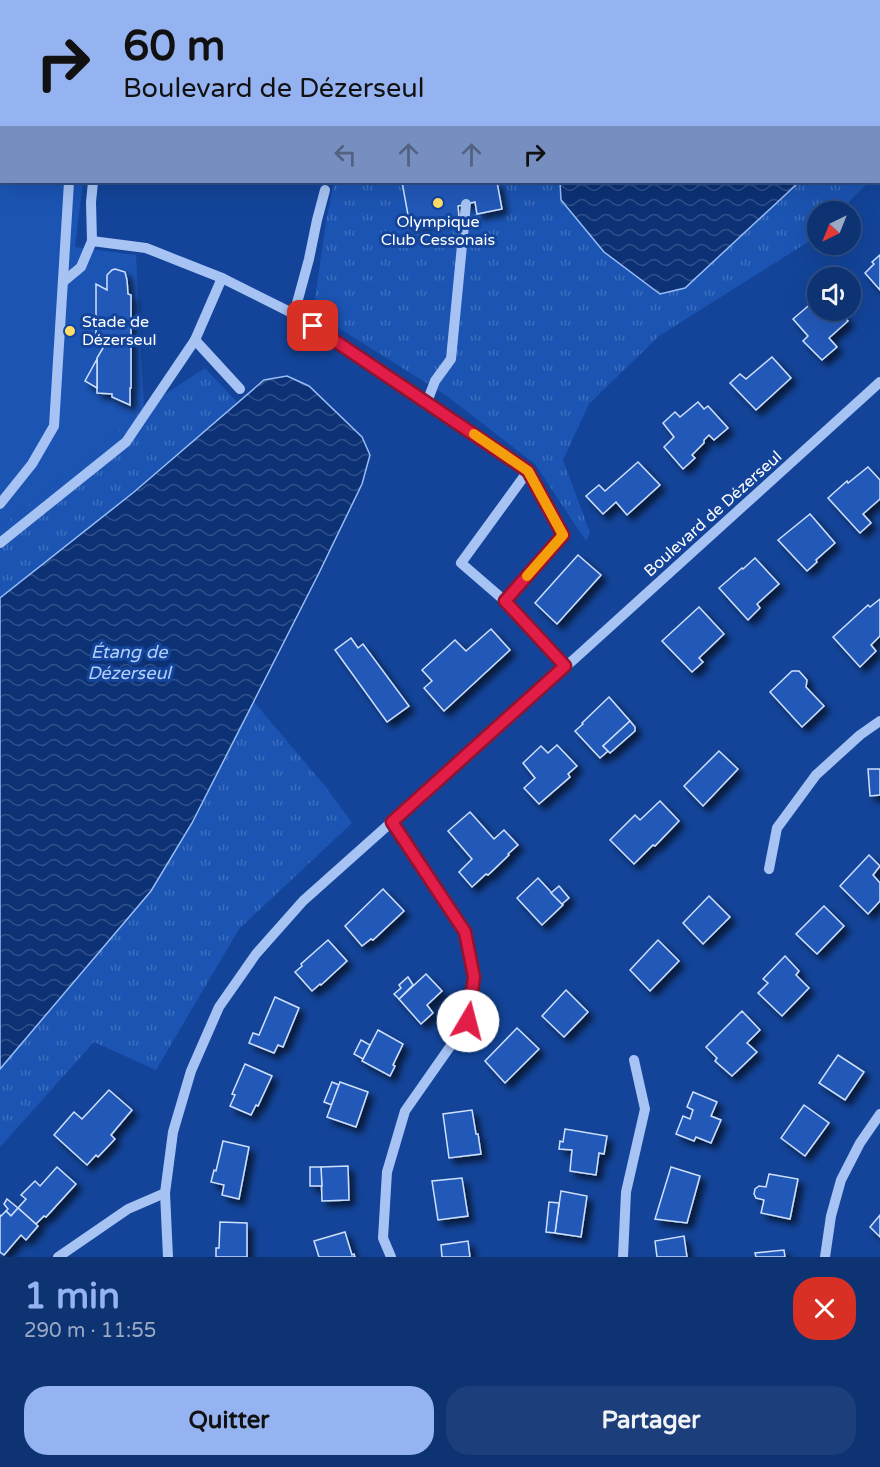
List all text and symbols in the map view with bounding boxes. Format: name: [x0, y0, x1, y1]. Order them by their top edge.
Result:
text: 60 m: [123, 21, 225, 72]
icon: right: [24, 24, 102, 102]
text: Boulevard de Dézerseul: [123, 72, 424, 105]
icon: left: [329, 138, 362, 171]
icon: ahead: [392, 138, 425, 171]
icon: ahead: [455, 138, 488, 171]
icon: right: [518, 138, 551, 171]
marker: Olympique Club Cessonais: [431, 196, 445, 210]
north arrow: [807, 201, 861, 255]
map controls: [807, 201, 861, 321]
place label: Olympique Club Cessonais: [381, 212, 495, 250]
button: sound: [807, 267, 861, 321]
pin: [287, 300, 338, 351]
icon: arrive: [296, 309, 329, 342]
place label: Stade de Dézerseul: [82, 312, 156, 350]
marker: Stade de Dézerseul: [63, 324, 77, 338]
street label: Boulevard de Dézerseul: [640, 447, 786, 581]
water label: Étang de Dézerseul: [87, 641, 173, 684]
position arrow: [436, 989, 500, 1053]
text: 1 min: [24, 1275, 120, 1318]
button: close: [793, 1277, 856, 1340]
text: 290 m · 11:55: [24, 1319, 156, 1343]
button: Quitter: [24, 1386, 434, 1455]
button: Partager: [446, 1386, 856, 1455]

